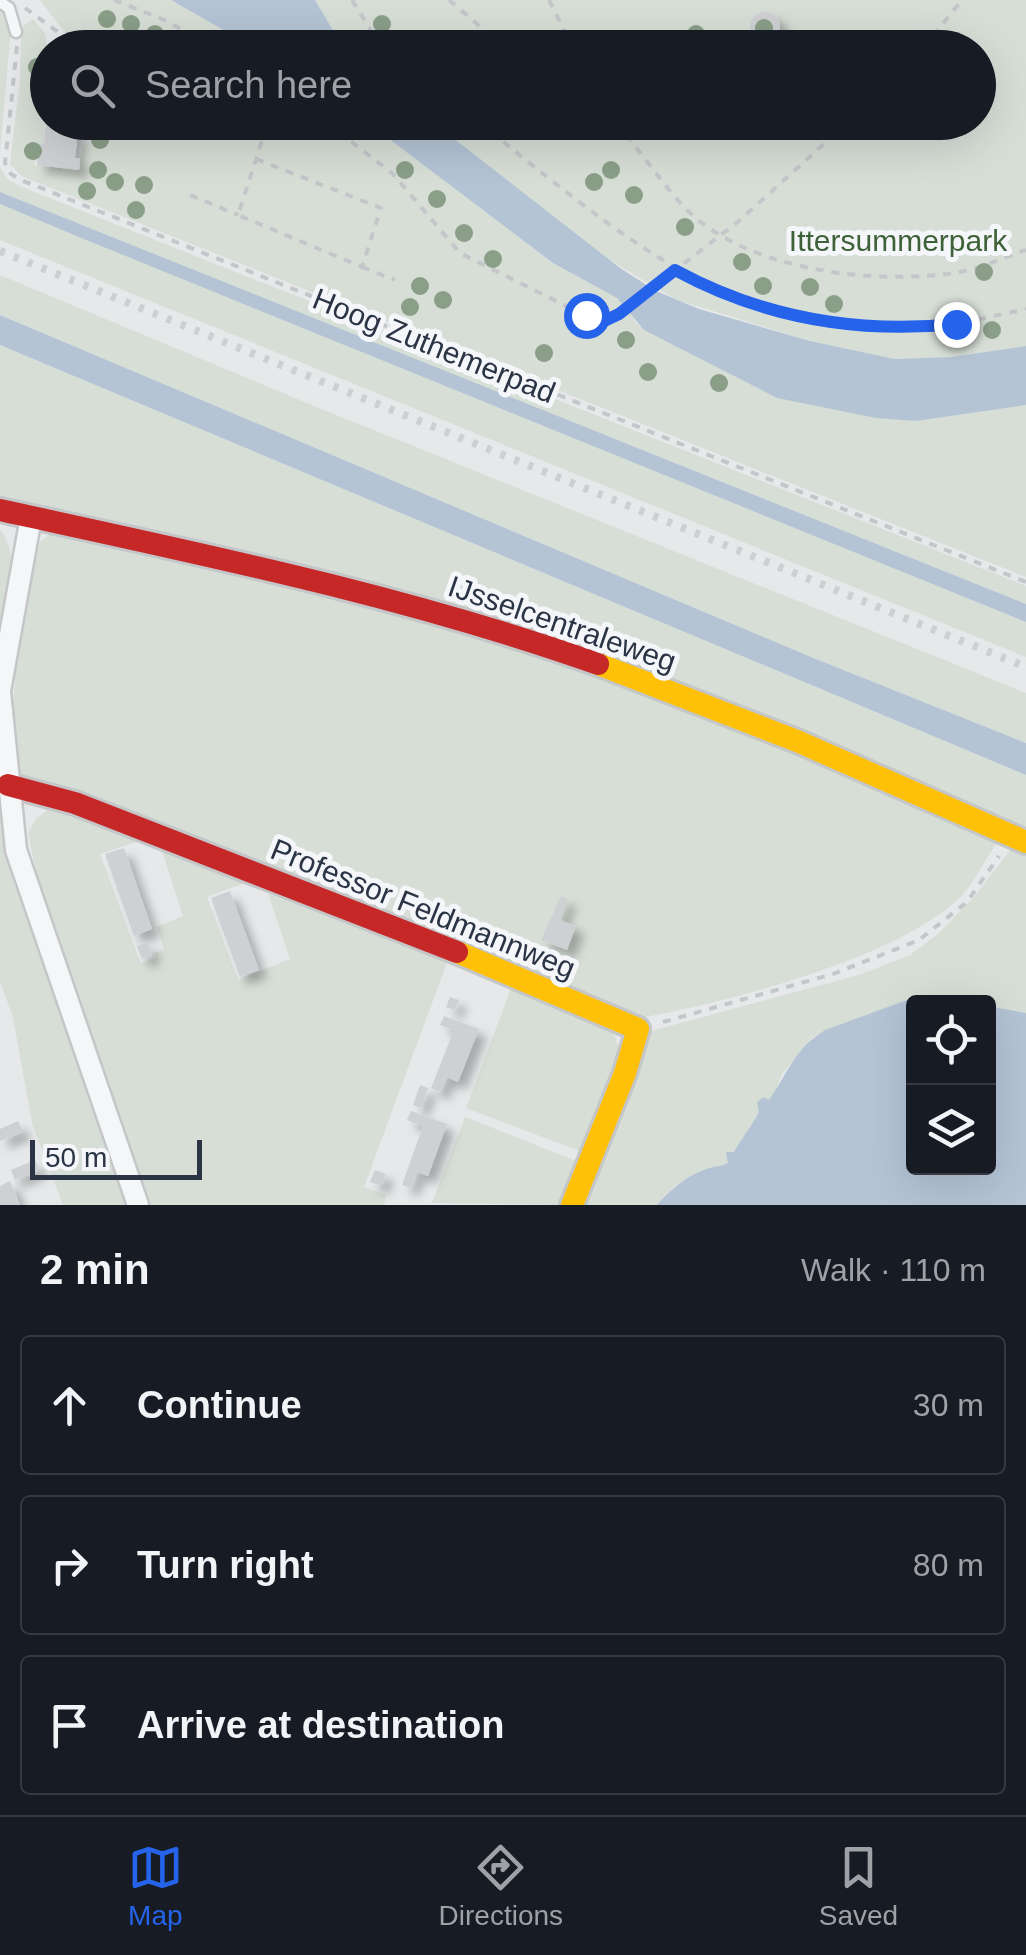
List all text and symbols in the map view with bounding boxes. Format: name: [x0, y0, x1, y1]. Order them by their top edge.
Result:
search box: [30, 30, 996, 140]
icon: search: [65, 58, 120, 113]
text: Search here: [145, 64, 352, 106]
park label: Ittersummerpark: [789, 224, 1008, 257]
street label: Hoog Zuthemerpad: [308, 282, 560, 409]
route start: [564, 293, 610, 339]
route end: [934, 302, 980, 348]
street label: IJsselcentraleweg: [444, 569, 680, 678]
street label: Professor Feldmannweg: [266, 832, 580, 985]
map controls: [906, 995, 996, 1175]
button: locate: [906, 995, 996, 1085]
button: layers: [906, 1085, 996, 1175]
scale bar: [30, 1135, 202, 1180]
text: 50 m: [45, 1142, 107, 1173]
text: 2 min: [40, 1246, 150, 1293]
text: Walk · 110 m: [801, 1252, 986, 1288]
icon: ahead: [42, 1378, 97, 1433]
text: Continue: [137, 1384, 302, 1426]
text: 30 m: [913, 1387, 984, 1423]
icon: right: [42, 1538, 97, 1593]
text: Turn right: [137, 1544, 314, 1586]
text: 80 m: [913, 1547, 984, 1583]
icon: arrive: [42, 1698, 97, 1753]
text: Arrive at destination: [137, 1704, 504, 1746]
tab: Map: [128, 1840, 183, 1932]
tab: Directions: [439, 1840, 563, 1932]
tab: Saved: [819, 1840, 898, 1932]

